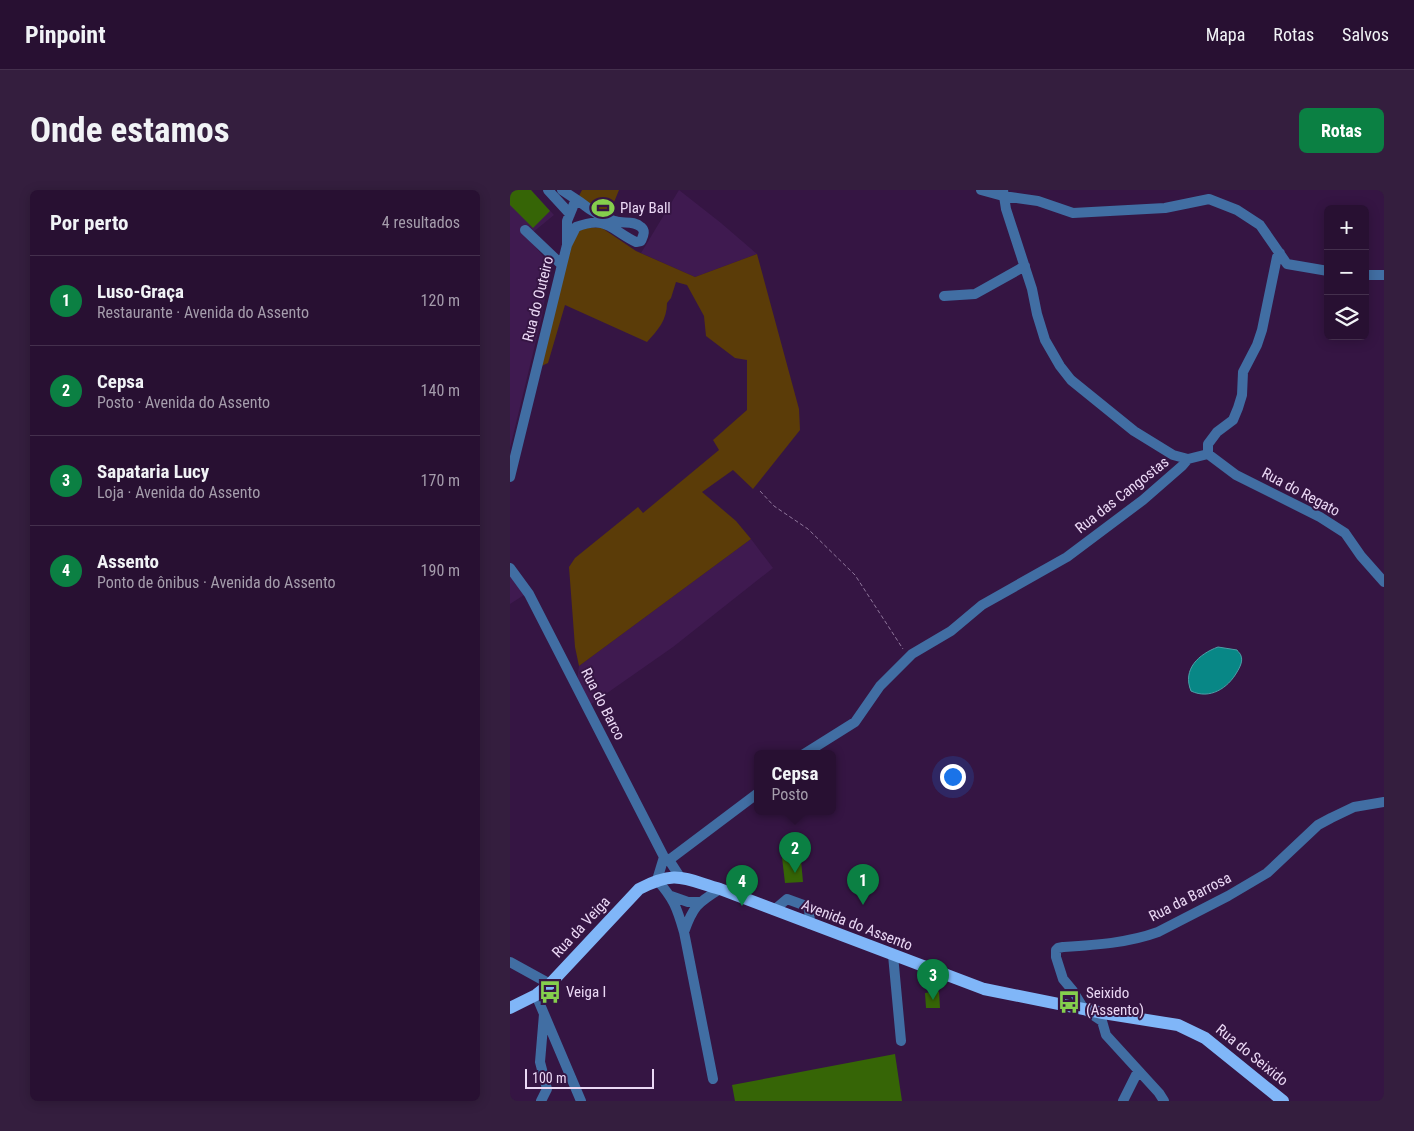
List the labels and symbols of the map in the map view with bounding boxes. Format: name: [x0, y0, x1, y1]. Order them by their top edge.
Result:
sports icon: Play Ball: [590, 195, 616, 221]
place label: Play Ball: [620, 199, 671, 217]
street label: Rua do Outeiro: [519, 254, 557, 344]
street label: Rua das Cangostas: [1072, 453, 1173, 537]
street label: Rua do Regato: [1259, 464, 1343, 520]
street label: Rua do Barco: [577, 665, 629, 743]
your location: [940, 764, 966, 790]
pin: 2: [779, 832, 811, 873]
pin: 1: [847, 864, 879, 905]
pin: 4: [726, 865, 758, 906]
street label: Rua da Barrosa: [1146, 869, 1234, 925]
street label: Rua da Veiga: [548, 893, 614, 961]
street label: Avenida do Assento: [799, 896, 915, 954]
pin: 3: [917, 959, 949, 1000]
bus stop icon: Veiga I: [537, 979, 563, 1005]
place label: Veiga I: [566, 983, 606, 1001]
place label: Seixido (Assento): [1086, 984, 1144, 1019]
bus stop icon: Seixido (Assento): [1056, 989, 1082, 1015]
street label: Rua do Seixido: [1212, 1020, 1292, 1090]
scale bar: [525, 1066, 654, 1089]

